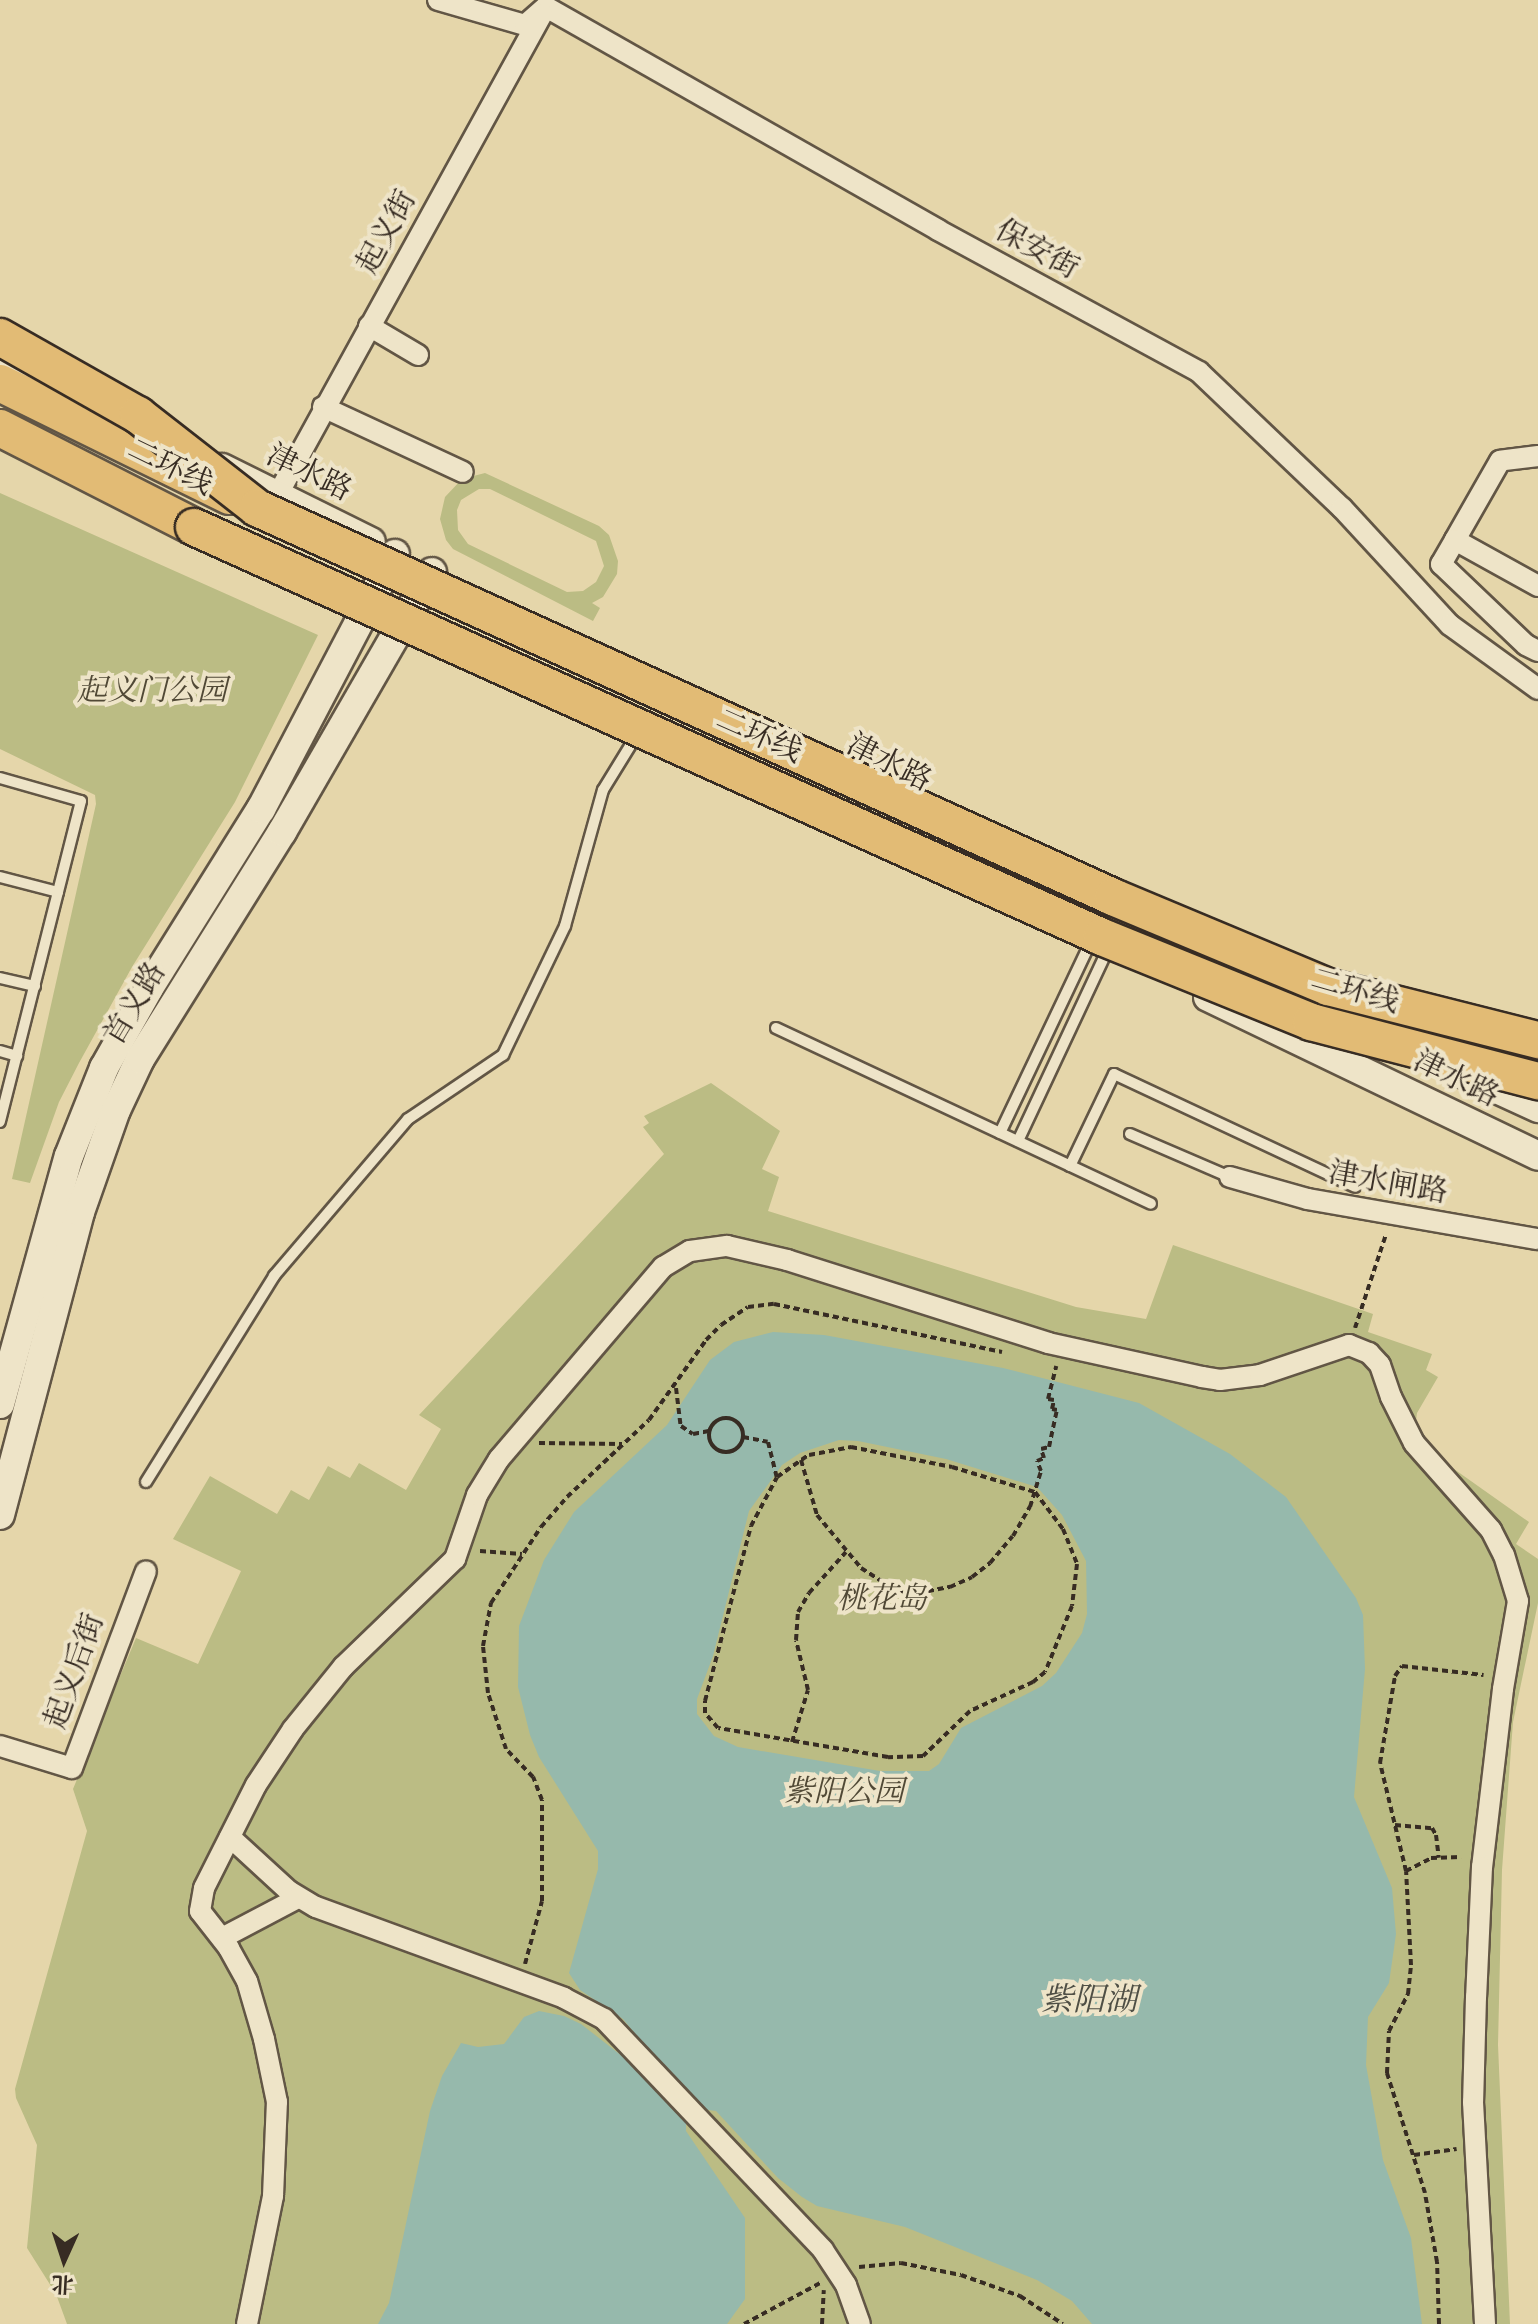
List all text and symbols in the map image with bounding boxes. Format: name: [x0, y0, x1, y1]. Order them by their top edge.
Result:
street label: 起义街: [349, 184, 425, 280]
street label: 保安街: [989, 212, 1085, 288]
street label: 二环线: [122, 431, 218, 503]
street label: 津水路: [261, 437, 357, 509]
park label: 起义门公园: [77, 673, 227, 709]
street label: 二环线: [711, 701, 807, 771]
street label: 津水路: [841, 727, 937, 799]
street label: 首义路: [96, 956, 174, 1052]
street label: 二环线: [1307, 961, 1403, 1021]
street label: 津水路: [1408, 1043, 1504, 1115]
street label: 津水闸路: [1326, 1155, 1450, 1211]
park label: 桃花岛: [837, 1581, 927, 1617]
street label: 起义后街: [38, 1608, 112, 1734]
park label: 紫阳公园: [784, 1774, 904, 1810]
water label: 紫阳湖: [1041, 1981, 1137, 2019]
north arrow: [24, 2220, 104, 2300]
text: 北: [51, 2270, 74, 2298]

